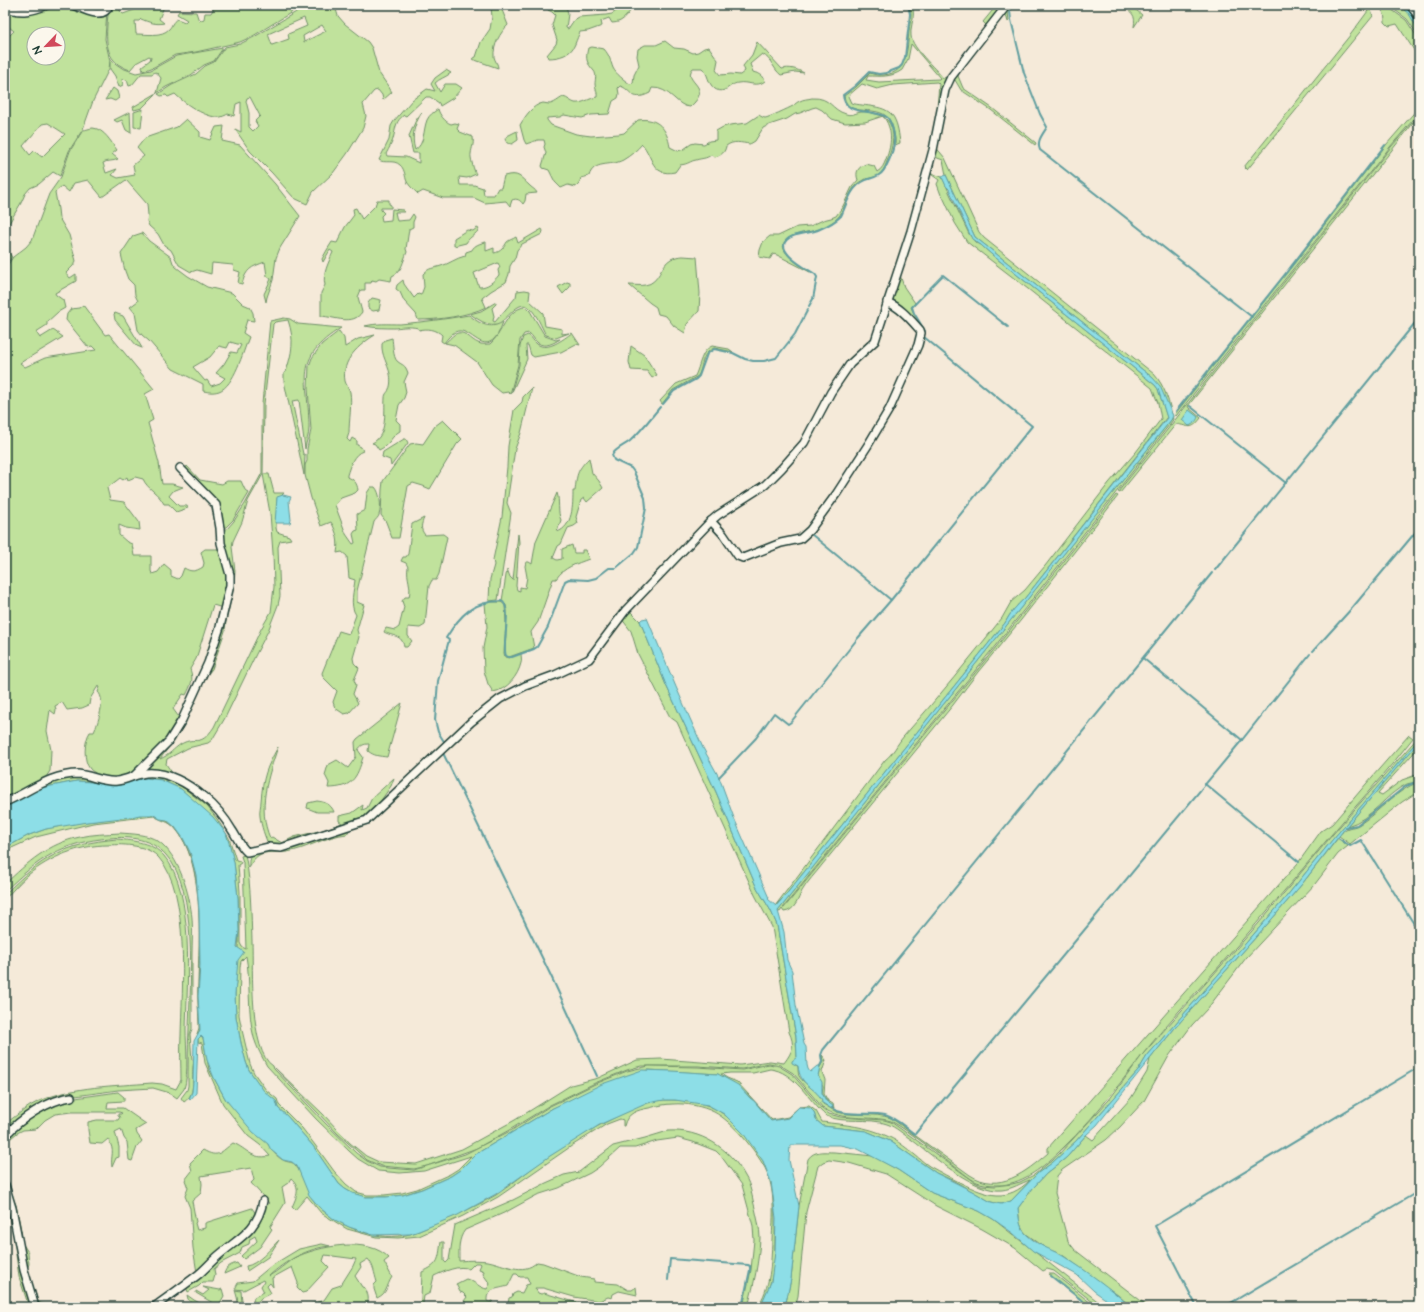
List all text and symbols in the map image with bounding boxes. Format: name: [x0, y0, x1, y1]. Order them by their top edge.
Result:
north arrow: [26, 26, 66, 66]
text: N: [29, 44, 46, 56]

